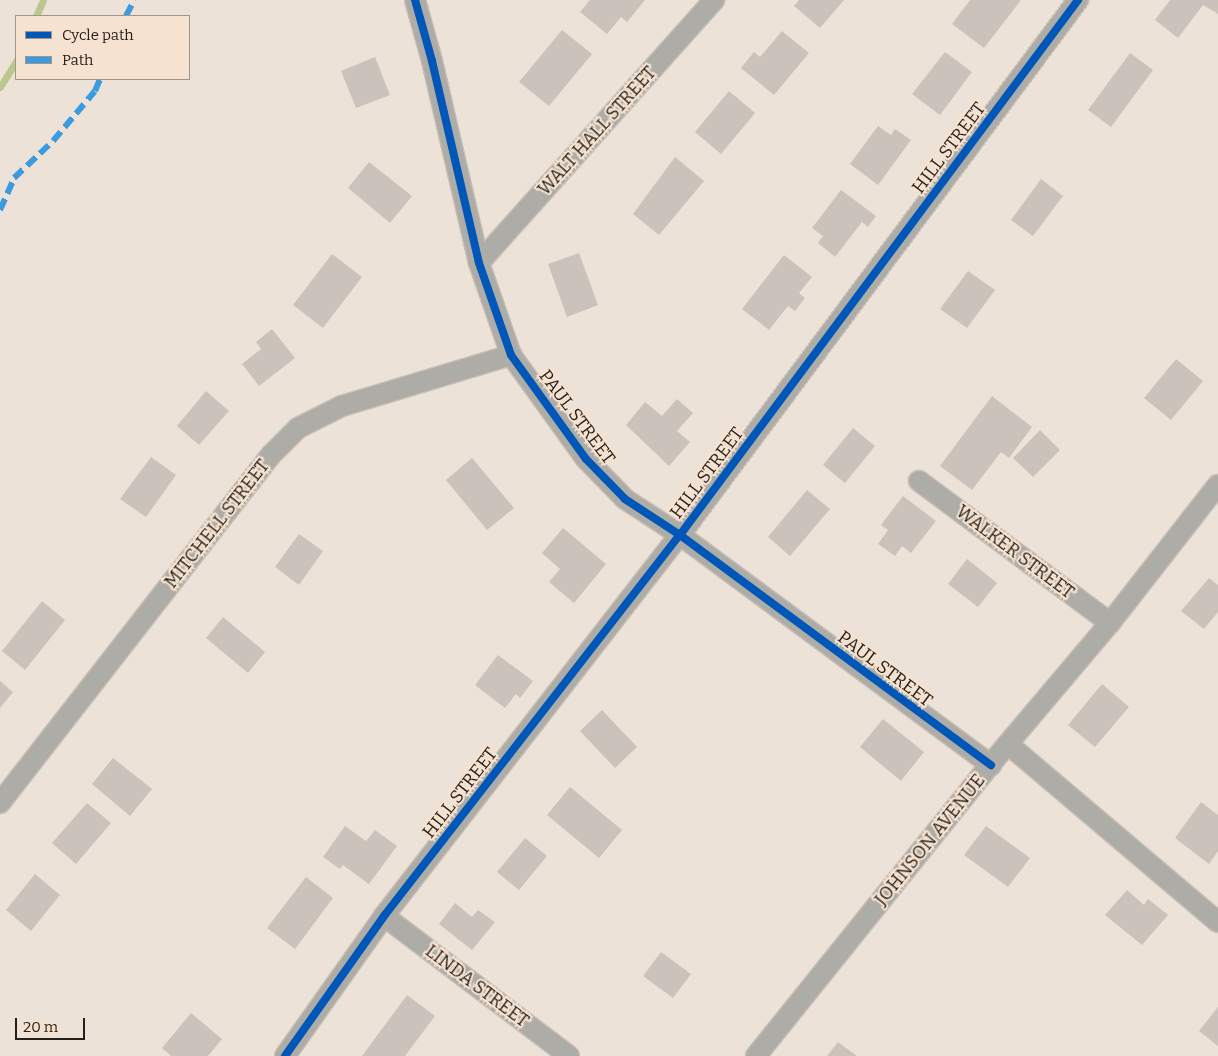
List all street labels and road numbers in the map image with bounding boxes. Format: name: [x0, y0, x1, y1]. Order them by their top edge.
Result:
street label: WALT HALL STREET: [533, 62, 661, 200]
street label: HILL STREET: [908, 98, 990, 198]
street label: PAUL STREET: [534, 366, 620, 468]
street label: HILL STREET: [666, 423, 748, 523]
street label: MITCHELL STREET: [160, 456, 274, 592]
street label: WALKER STREET: [952, 501, 1078, 603]
street label: PAUL STREET: [834, 626, 936, 712]
street label: HILL STREET: [418, 744, 502, 842]
street label: JOHNSON AVENUE: [870, 770, 990, 910]
street label: LINDA STREET: [421, 940, 533, 1032]

